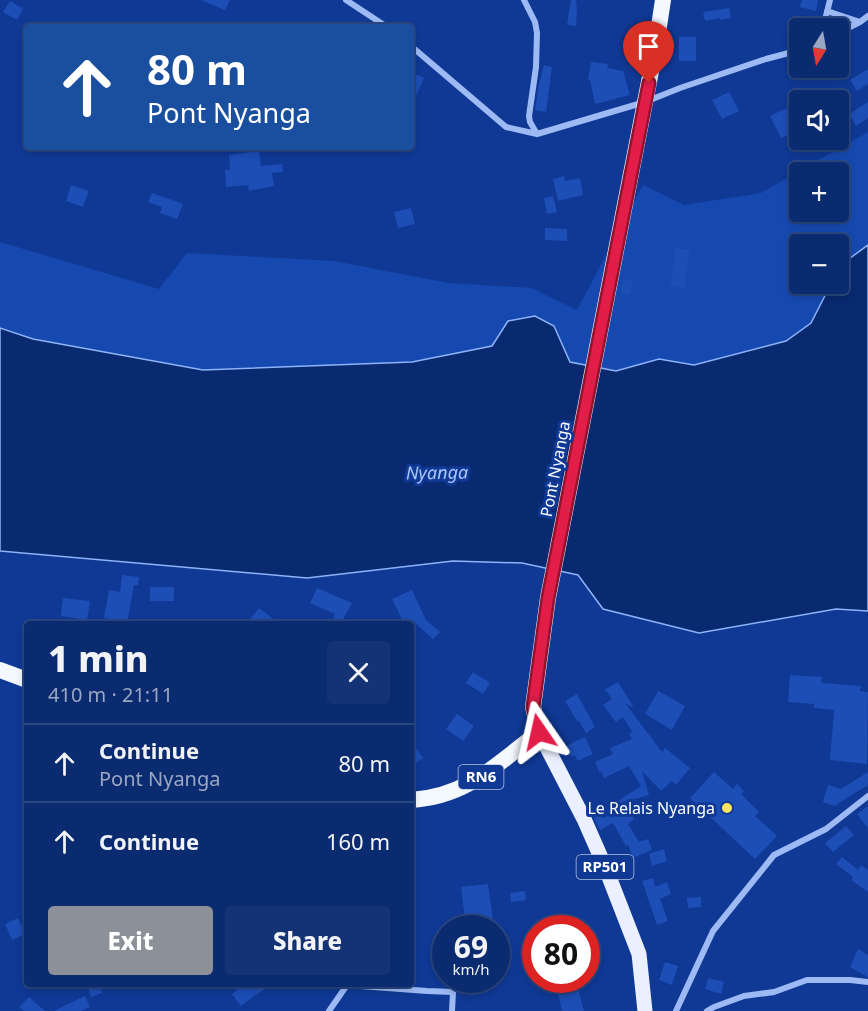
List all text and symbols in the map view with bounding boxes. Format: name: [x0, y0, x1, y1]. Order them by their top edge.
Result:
north arrow: [789, 18, 849, 78]
map controls: [789, 18, 849, 294]
pin: [623, 21, 674, 83]
icon: arrive: [632, 30, 665, 63]
text: 80 m: [147, 40, 247, 97]
icon: ahead: [48, 48, 126, 126]
button: sound: [789, 90, 849, 150]
text: Pont Nyanga: [147, 94, 311, 131]
button: +: [789, 162, 849, 222]
button: −: [789, 234, 849, 294]
street label: Pont Nyanga: [535, 419, 575, 519]
water label: Nyanga: [406, 459, 468, 485]
text: 1 min: [48, 634, 149, 683]
button: close: [327, 641, 390, 704]
text: 410 m · 21:11: [48, 681, 173, 708]
position arrow: [507, 700, 571, 764]
text: Continue: [99, 735, 199, 765]
icon: ahead: [48, 747, 81, 780]
text: 80 m: [339, 748, 390, 778]
text: Pont Nyanga: [99, 765, 220, 792]
road number: RN6: [458, 765, 504, 789]
place label: Le Relais Nyanga: [587, 797, 715, 819]
marker: Le Relais Nyanga: [720, 801, 734, 815]
icon: ahead: [48, 825, 81, 858]
text: Continue: [99, 826, 199, 856]
text: 160 m: [326, 826, 390, 856]
road number: RP501: [576, 855, 634, 879]
button: Exit: [48, 906, 213, 975]
button: Share: [225, 906, 390, 975]
speed limit sign: 80: [522, 915, 600, 993]
text: 69: [454, 926, 488, 967]
text: km/h: [453, 959, 489, 979]

